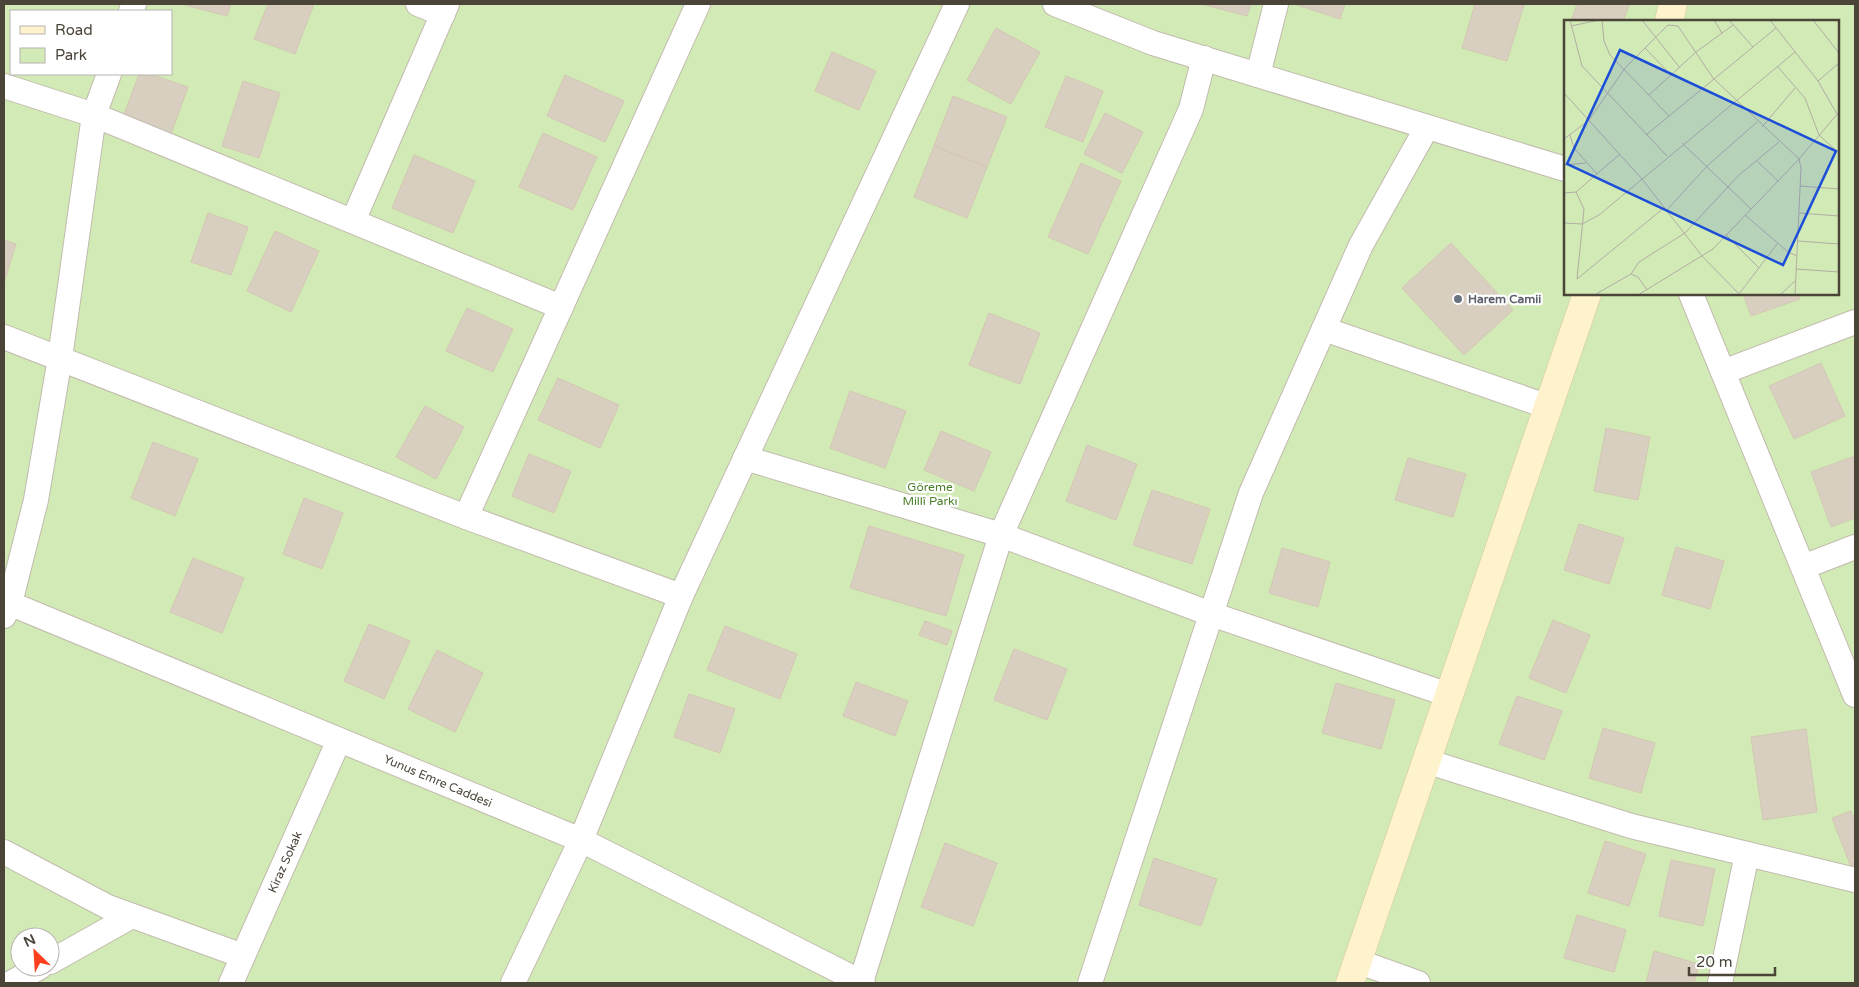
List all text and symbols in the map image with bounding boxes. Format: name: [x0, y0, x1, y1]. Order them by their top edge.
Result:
legend: [10, 10, 172, 75]
inset map: [1564, 20, 1839, 295]
text: Road: [55, 21, 93, 39]
text: Park: [55, 46, 87, 64]
place label: Harem Camii: [1468, 292, 1541, 306]
marker: Harem Camii: [1452, 293, 1464, 305]
park label: Göreme Millî Parkı: [902, 480, 958, 508]
street label: Yunus Emre Caddesi: [382, 752, 494, 810]
street label: Kiraz Sokak: [265, 829, 305, 895]
north arrow: [10, 927, 60, 977]
text: N: [21, 931, 38, 951]
scale bar: [1689, 944, 1775, 976]
text: 20 m: [1696, 953, 1733, 971]

